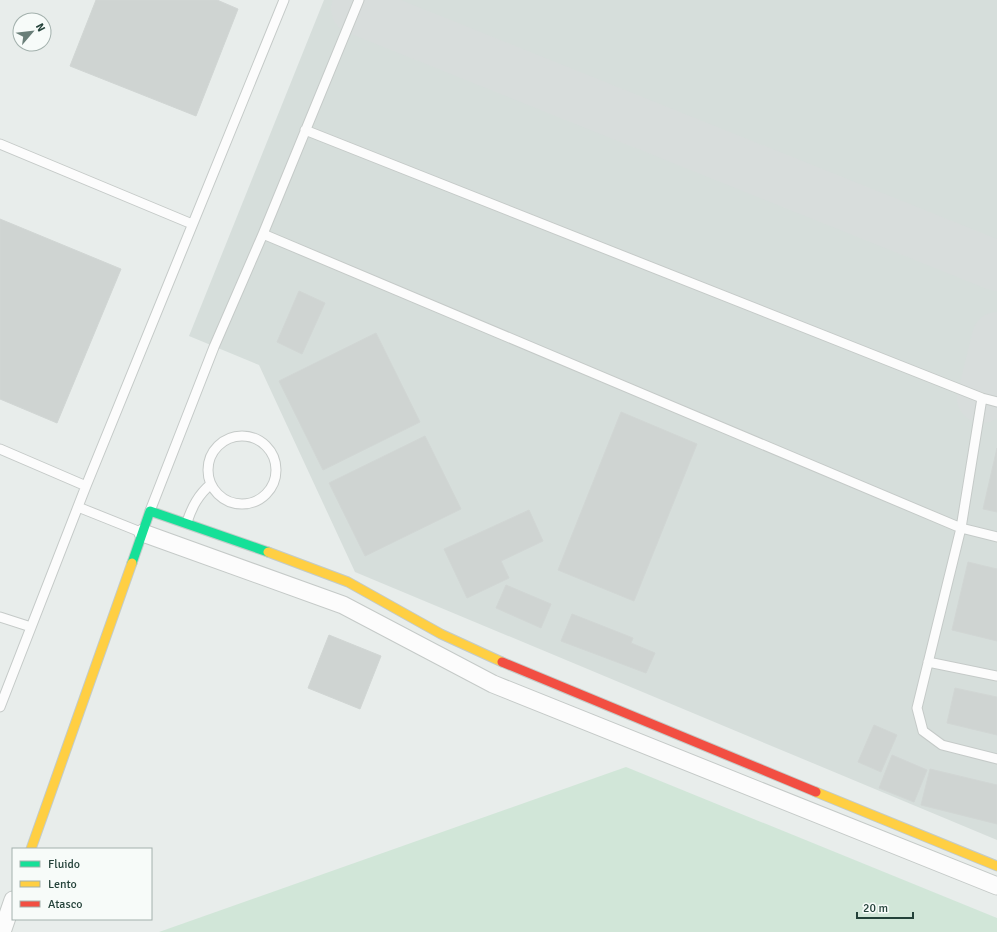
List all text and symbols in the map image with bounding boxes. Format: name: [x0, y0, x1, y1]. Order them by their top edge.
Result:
north arrow: [12, 12, 52, 52]
text: N: [33, 21, 48, 34]
legend: [12, 848, 152, 920]
text: Fluido: [48, 857, 80, 872]
text: Lento: [48, 877, 77, 892]
scale bar: [857, 894, 913, 920]
text: Atasco: [48, 897, 83, 912]
text: 20 m: [863, 901, 888, 916]

